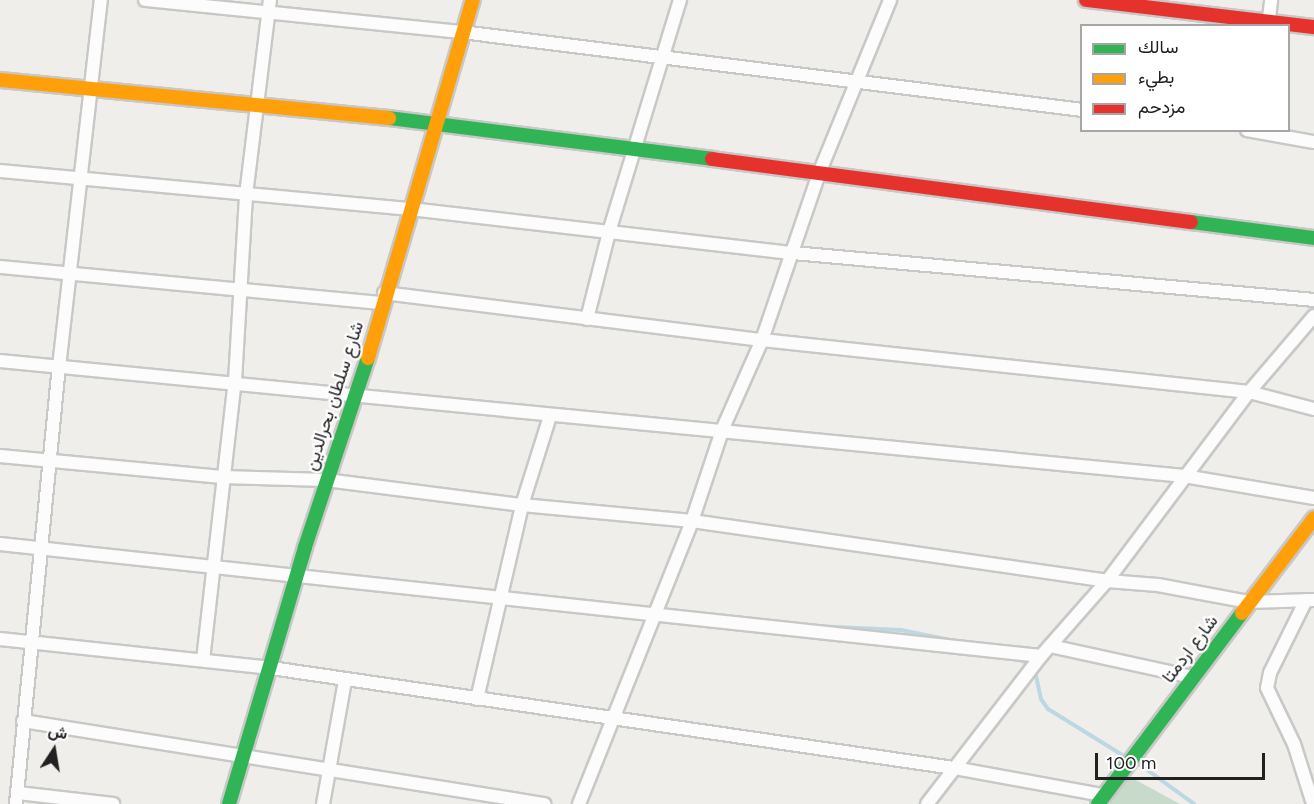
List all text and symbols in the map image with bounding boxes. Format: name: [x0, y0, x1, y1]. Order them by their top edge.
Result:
legend: [1080, 24, 1290, 132]
text: سالك: [1138, 36, 1178, 58]
text: بطيء: [1138, 66, 1174, 88]
text: مزدحم: [1138, 96, 1185, 118]
street label: شارع سلطان بحرالدين: [300, 319, 368, 473]
street label: شارع اردمتا: [1157, 611, 1223, 687]
north arrow: [24, 720, 84, 780]
text: ش: [46, 721, 69, 743]
scale bar: [1098, 741, 1268, 779]
text: 100 m: [1106, 752, 1156, 774]

